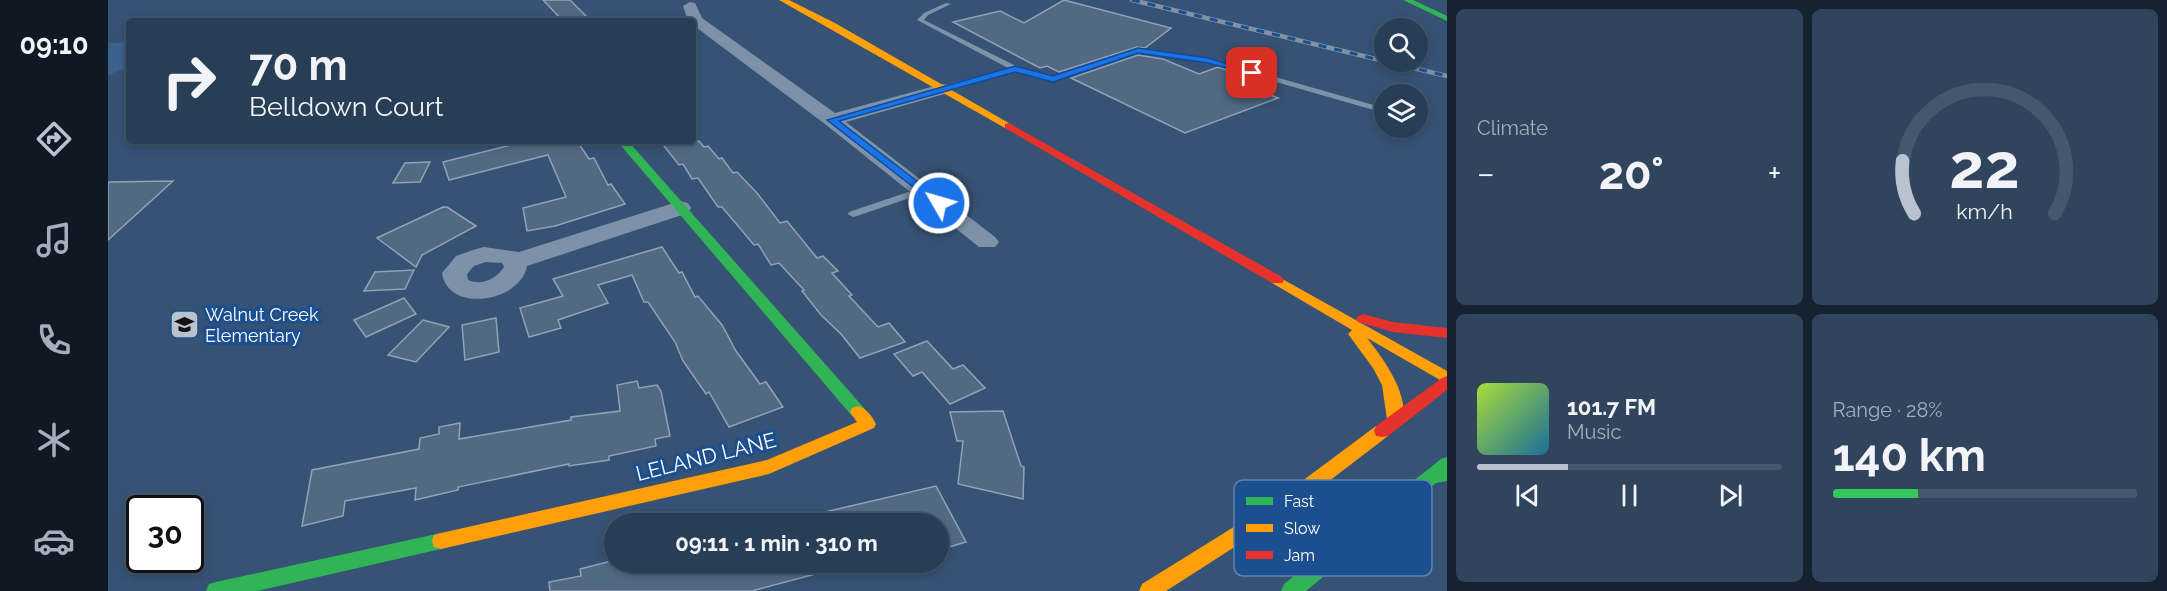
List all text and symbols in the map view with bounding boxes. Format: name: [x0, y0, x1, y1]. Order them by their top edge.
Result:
map controls: [1374, 18, 1428, 138]
button: search: [1374, 18, 1428, 72]
text: 09:10: [19, 29, 89, 60]
text: 70 m: [249, 41, 348, 90]
icon: right: [150, 42, 228, 120]
pin: [1226, 47, 1277, 98]
icon: arrive: [1235, 56, 1268, 89]
button: layers: [1374, 84, 1428, 138]
text: Belldown Court: [249, 91, 444, 122]
text: Climate: [1477, 116, 1548, 140]
icon: directions: [33, 118, 75, 160]
text: 22: [1950, 129, 2020, 203]
text: 20°: [1599, 147, 1664, 200]
text: −: [1477, 154, 1495, 193]
text: +: [1768, 154, 1781, 193]
position arrow: [907, 171, 971, 235]
text: km/h: [1956, 199, 2013, 224]
icon: music: [33, 219, 75, 261]
place label: Walnut Creek Elementary: [205, 304, 319, 346]
school or university icon: Walnut Creek Elementary: [168, 309, 200, 341]
icon: phone: [33, 319, 75, 361]
text: 101.7 FM: [1567, 394, 1656, 420]
text: Range · 28%: [1833, 398, 1943, 422]
icon: climate: [33, 419, 75, 461]
text: Music: [1567, 420, 1621, 444]
street label: LELAND LANE: [633, 427, 779, 486]
text: 140 km: [1833, 429, 1986, 482]
icon: previous: [1511, 479, 1544, 512]
icon: pause: [1613, 479, 1646, 512]
icon: next: [1714, 479, 1747, 512]
legend: [1234, 480, 1432, 576]
text: Fast: [1284, 492, 1315, 511]
speed limit sign: 30: [126, 495, 204, 573]
text: Slow: [1284, 519, 1320, 538]
icon: car: [33, 520, 75, 562]
text: 09:11 · 1 min · 310 m: [675, 530, 878, 556]
text: Jam: [1284, 546, 1315, 565]

